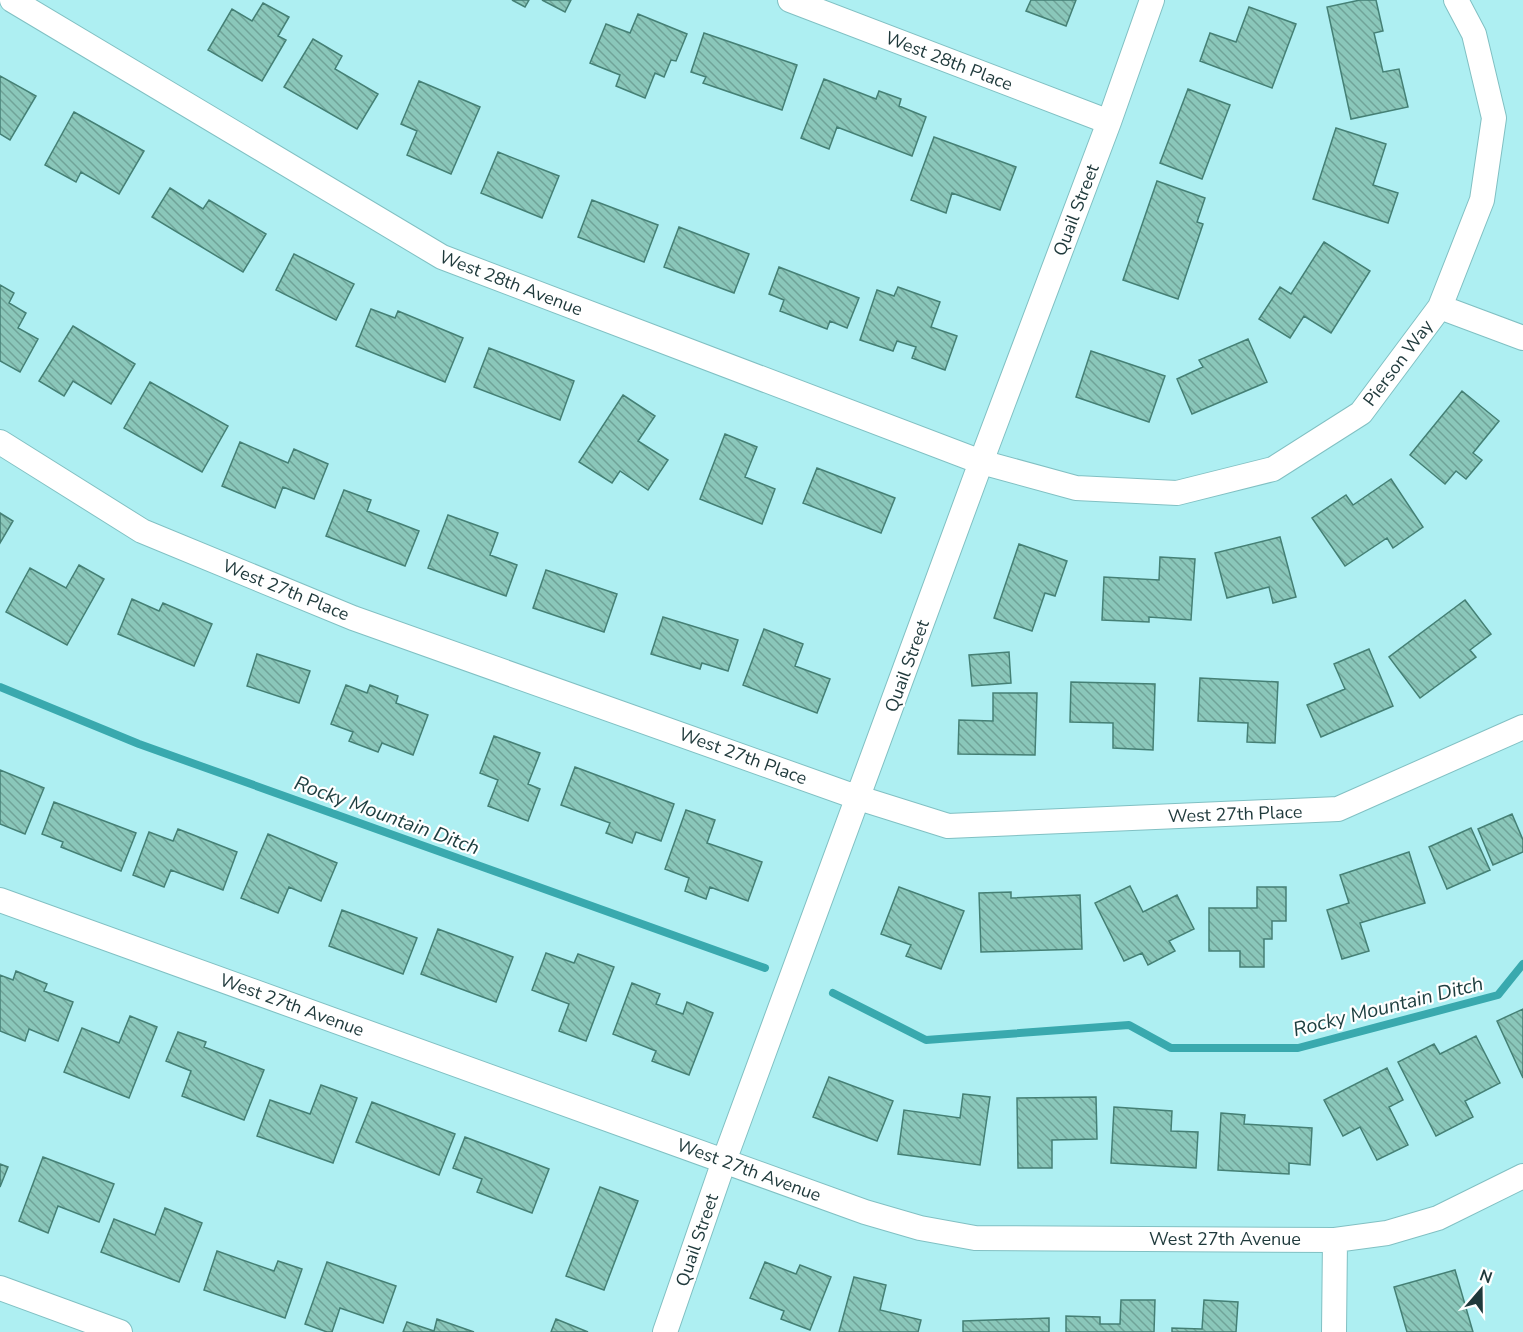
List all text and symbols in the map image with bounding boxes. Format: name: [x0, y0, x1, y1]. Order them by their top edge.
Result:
street label: West 28th Place: [882, 26, 1016, 96]
street label: Quail Street: [1047, 160, 1105, 259]
street label: West 28th Avenue: [436, 245, 586, 321]
street label: Pierson Way: [1358, 314, 1439, 411]
street label: West 27th Place: [219, 554, 353, 626]
street label: Quail Street: [879, 616, 935, 716]
street label: West 27th Place: [676, 722, 810, 790]
water label: Rocky Mountain Ditch: [291, 769, 483, 862]
street label: West 27th Place: [1167, 800, 1303, 828]
street label: West 27th Avenue: [217, 968, 367, 1042]
water label: Rocky Mountain Ditch: [1290, 970, 1486, 1043]
street label: West 27th Avenue: [674, 1133, 824, 1207]
street label: Quail Street: [670, 1190, 724, 1290]
street label: West 27th Avenue: [1149, 1227, 1301, 1251]
north arrow: [1451, 1260, 1511, 1320]
text: N: [1476, 1264, 1495, 1289]

